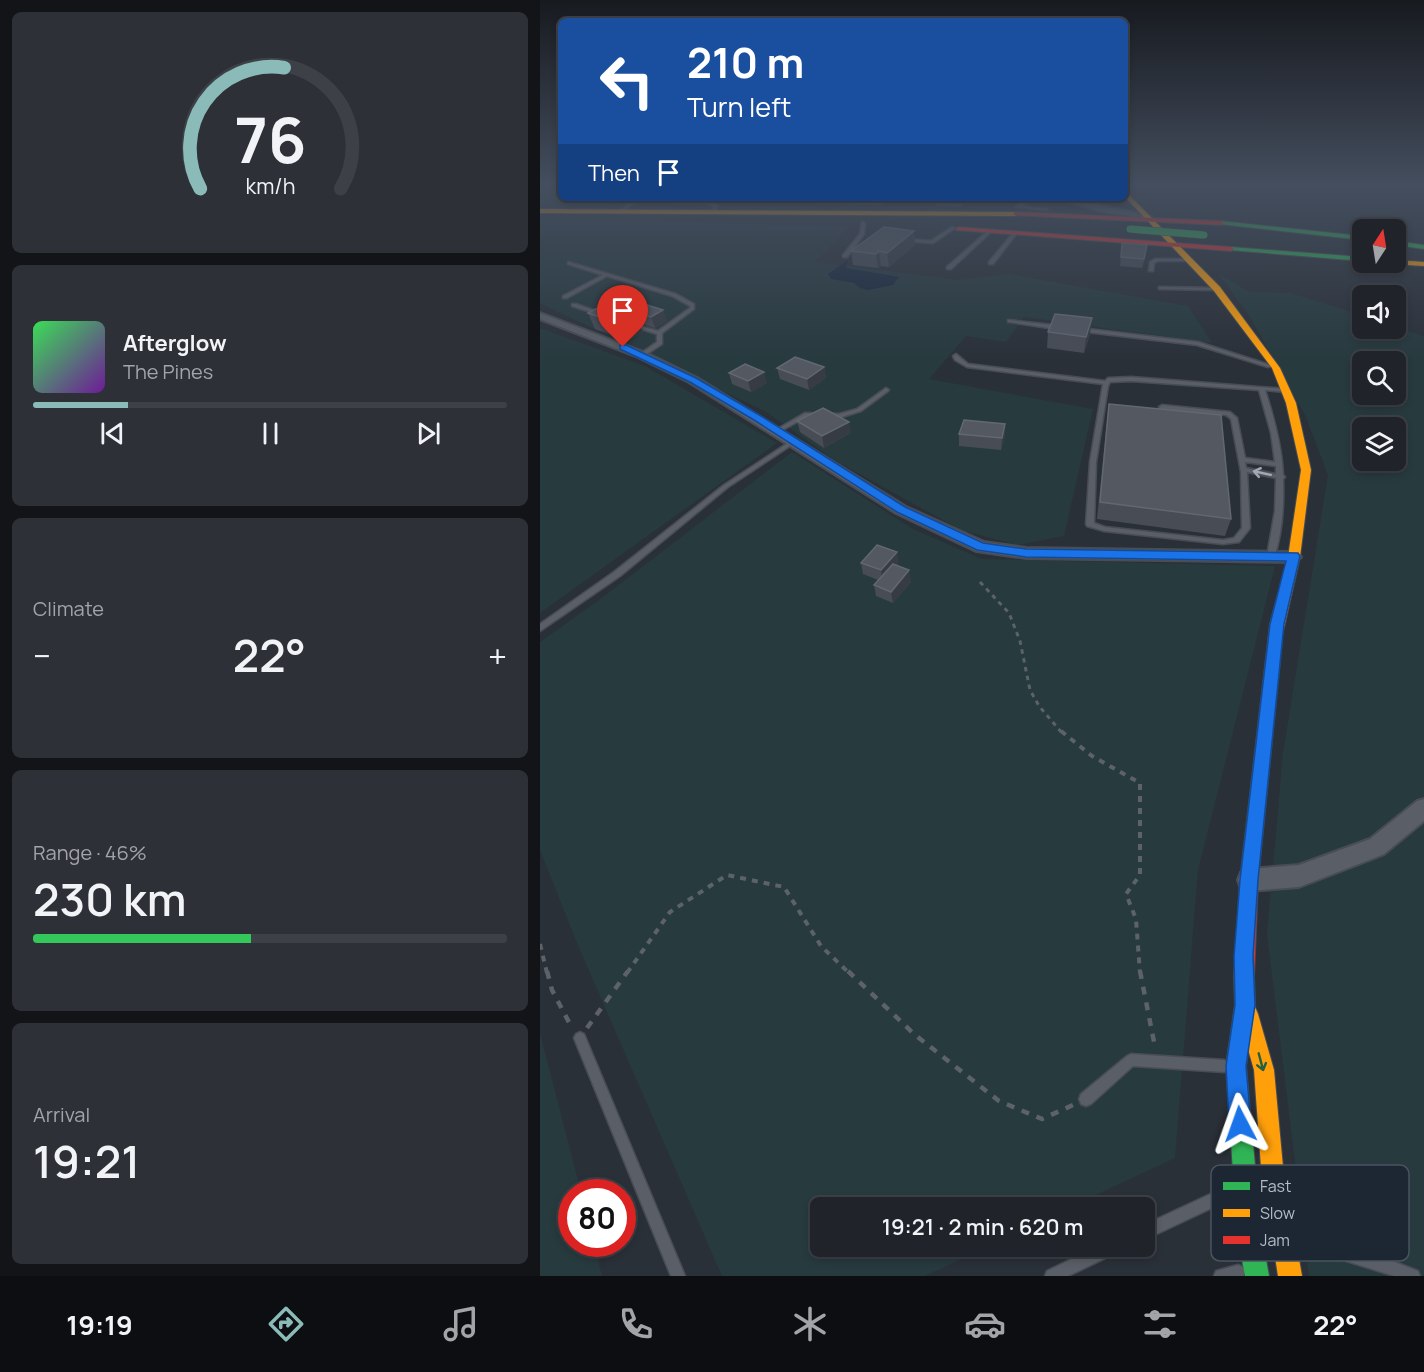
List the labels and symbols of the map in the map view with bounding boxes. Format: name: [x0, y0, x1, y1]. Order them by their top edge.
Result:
north arrow: [1352, 219, 1406, 273]
pin: [597, 285, 648, 347]
one-way arrow: [1253, 467, 1273, 478]
one-way arrow: [1256, 1052, 1267, 1071]
position arrow: [1208, 1092, 1272, 1156]
legend: [1211, 1165, 1409, 1261]
text: Fast: [1260, 1175, 1291, 1197]
speed limit sign: 80: [558, 1179, 636, 1257]
text: Slow: [1260, 1202, 1295, 1224]
text: Jam: [1260, 1229, 1290, 1251]

